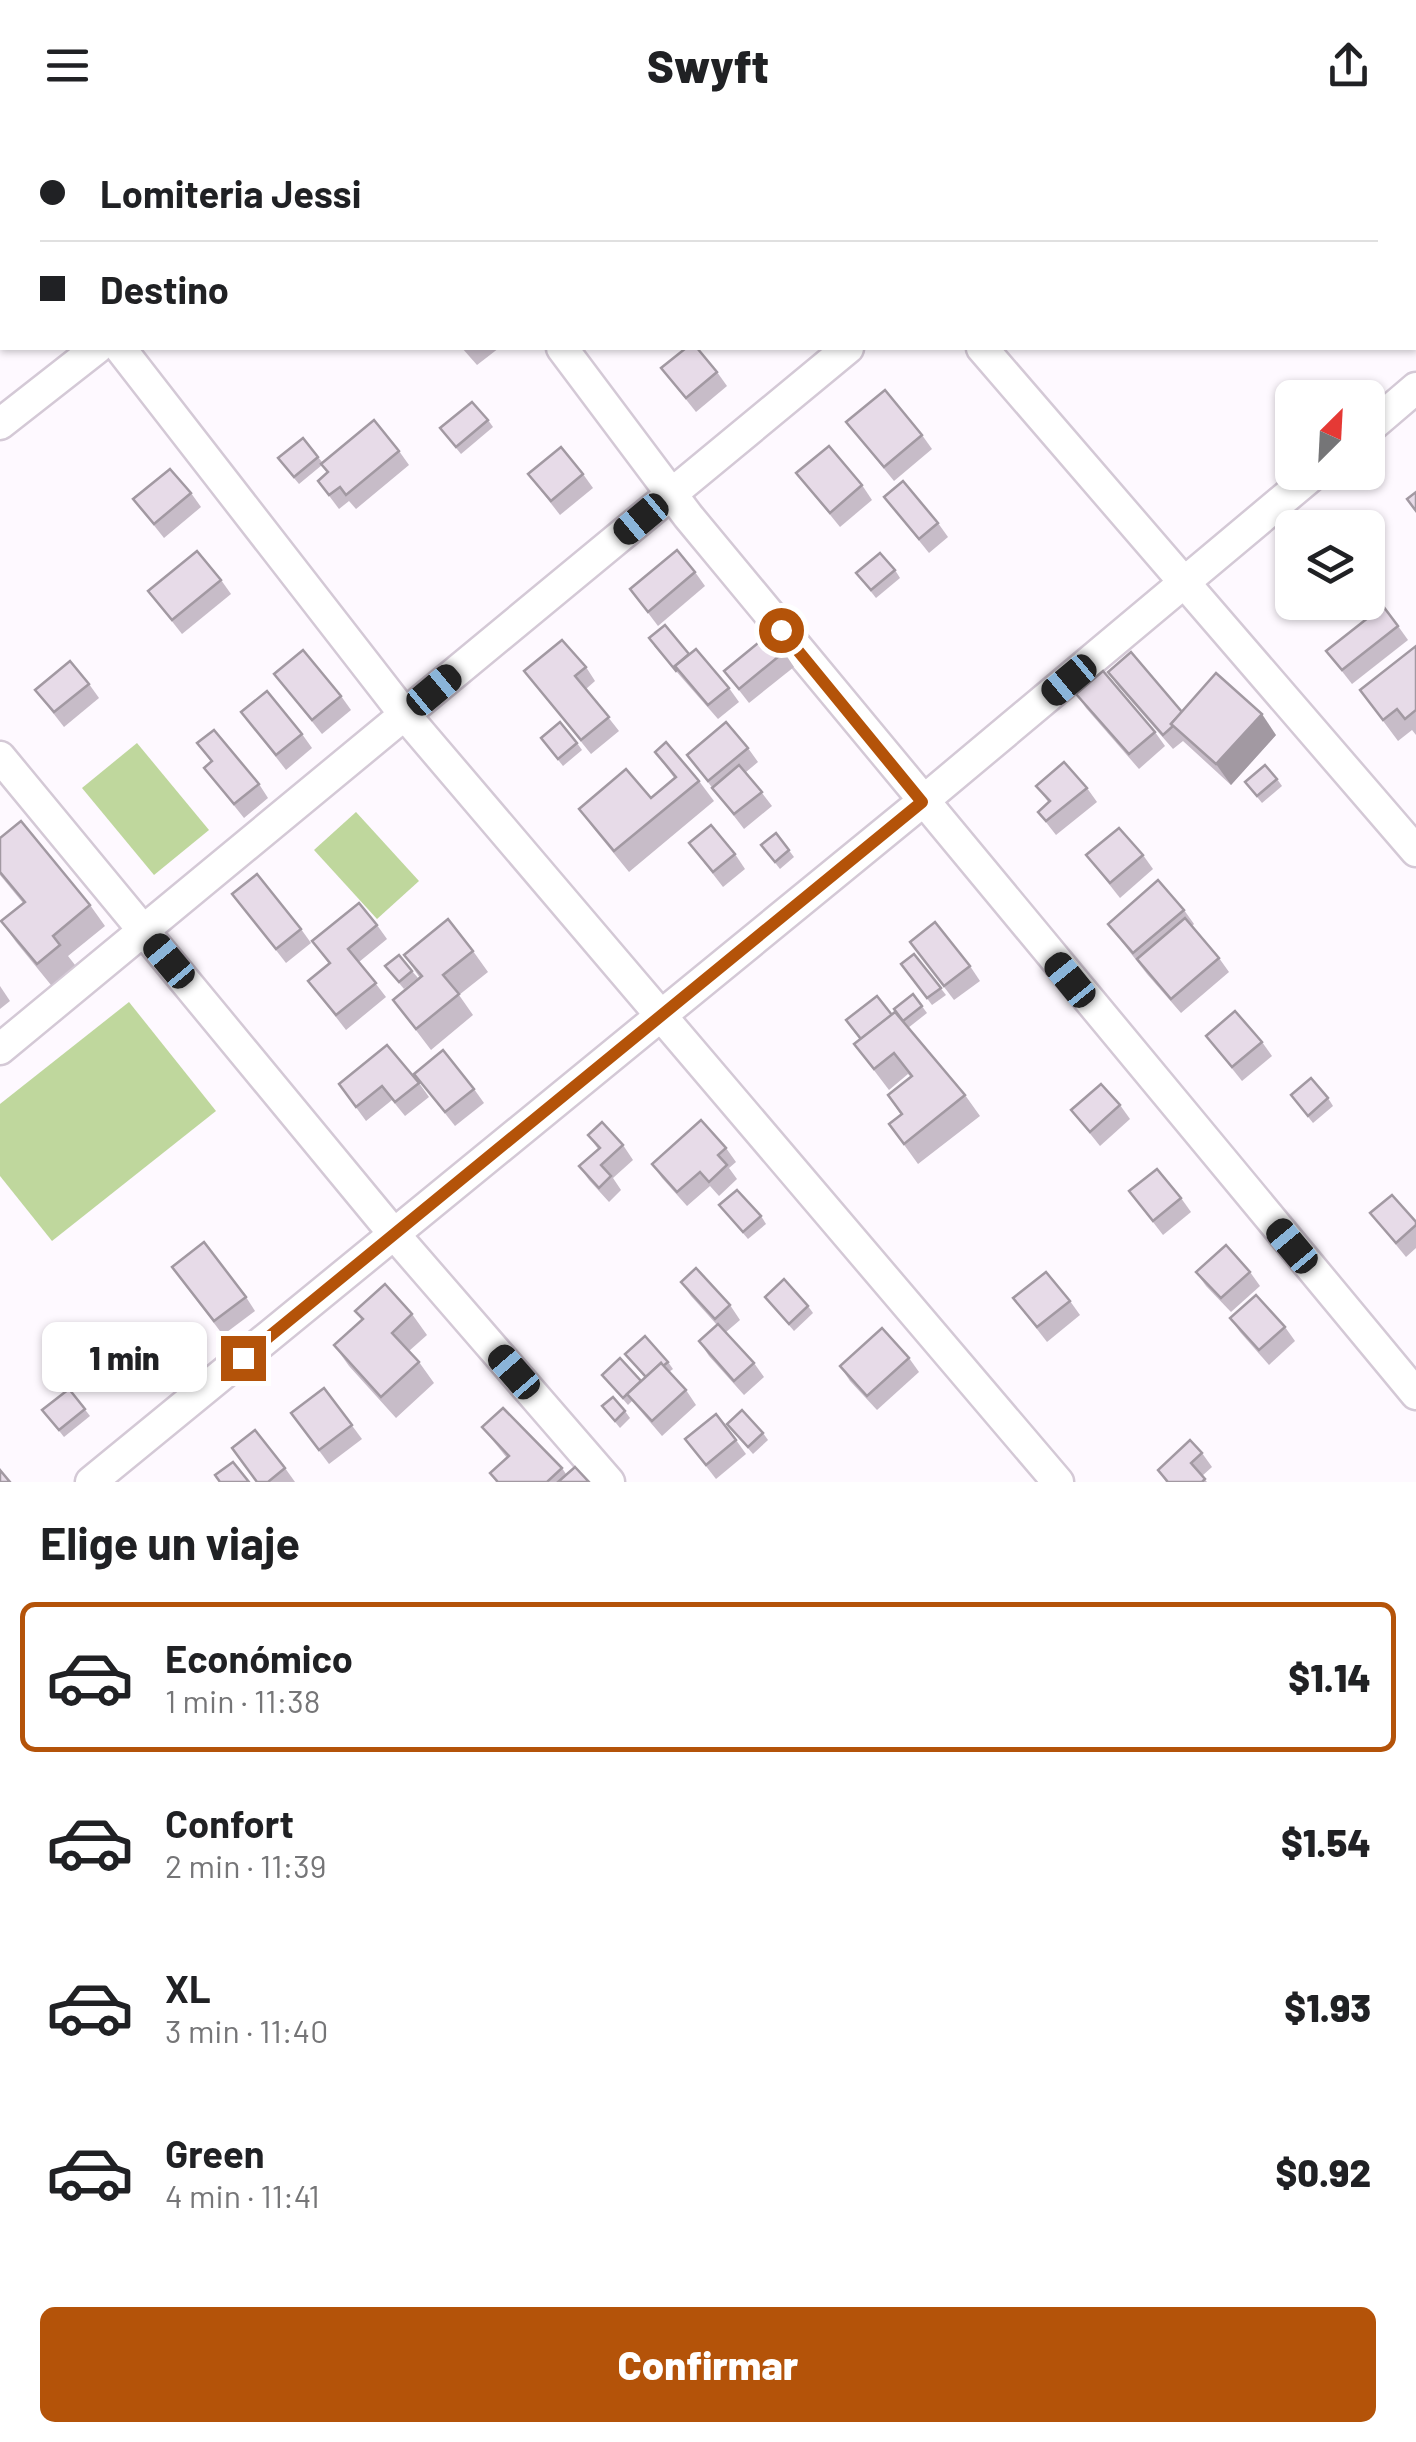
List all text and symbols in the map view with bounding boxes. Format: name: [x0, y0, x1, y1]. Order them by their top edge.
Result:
icon: menu: [40, 38, 95, 93]
text: Swyft: [647, 38, 769, 92]
icon: share: [1321, 38, 1376, 93]
text: Lomiteria Jessi: [100, 170, 361, 216]
text: Destino: [100, 266, 229, 312]
north arrow: [1275, 380, 1385, 490]
map controls: [1275, 380, 1385, 620]
car: [608, 488, 674, 550]
button: layers: [1275, 510, 1385, 620]
route start: [759, 608, 804, 653]
car: [1036, 649, 1102, 711]
car: [401, 659, 467, 721]
car: [138, 928, 200, 994]
car: [1039, 947, 1101, 1013]
car: [1261, 1213, 1323, 1279]
callout: 1 min: [43, 1323, 208, 1393]
route end: [221, 1336, 266, 1381]
text: 1 min: [89, 1338, 160, 1376]
car: [483, 1340, 545, 1404]
text: Elige un viaje: [40, 1515, 300, 1569]
icon: car: [45, 1632, 135, 1722]
text: Económico: [165, 1635, 353, 1681]
text: $1.14: [1288, 1654, 1371, 1700]
text: 1 min · 11:38: [165, 1681, 321, 1719]
icon: car: [45, 1797, 135, 1887]
text: Confort: [165, 1800, 294, 1846]
text: $1.54: [1281, 1819, 1371, 1865]
text: 2 min · 11:39: [165, 1846, 326, 1884]
icon: car: [45, 1962, 135, 2052]
text: XL: [165, 1965, 211, 2011]
text: $1.93: [1284, 1984, 1371, 2030]
text: 3 min · 11:40: [165, 2011, 328, 2049]
icon: car: [45, 2127, 135, 2217]
text: Green: [165, 2130, 265, 2176]
text: $0.92: [1275, 2149, 1371, 2195]
text: 4 min · 11:41: [165, 2176, 320, 2214]
button: Confirmar: [40, 2307, 1376, 2422]

